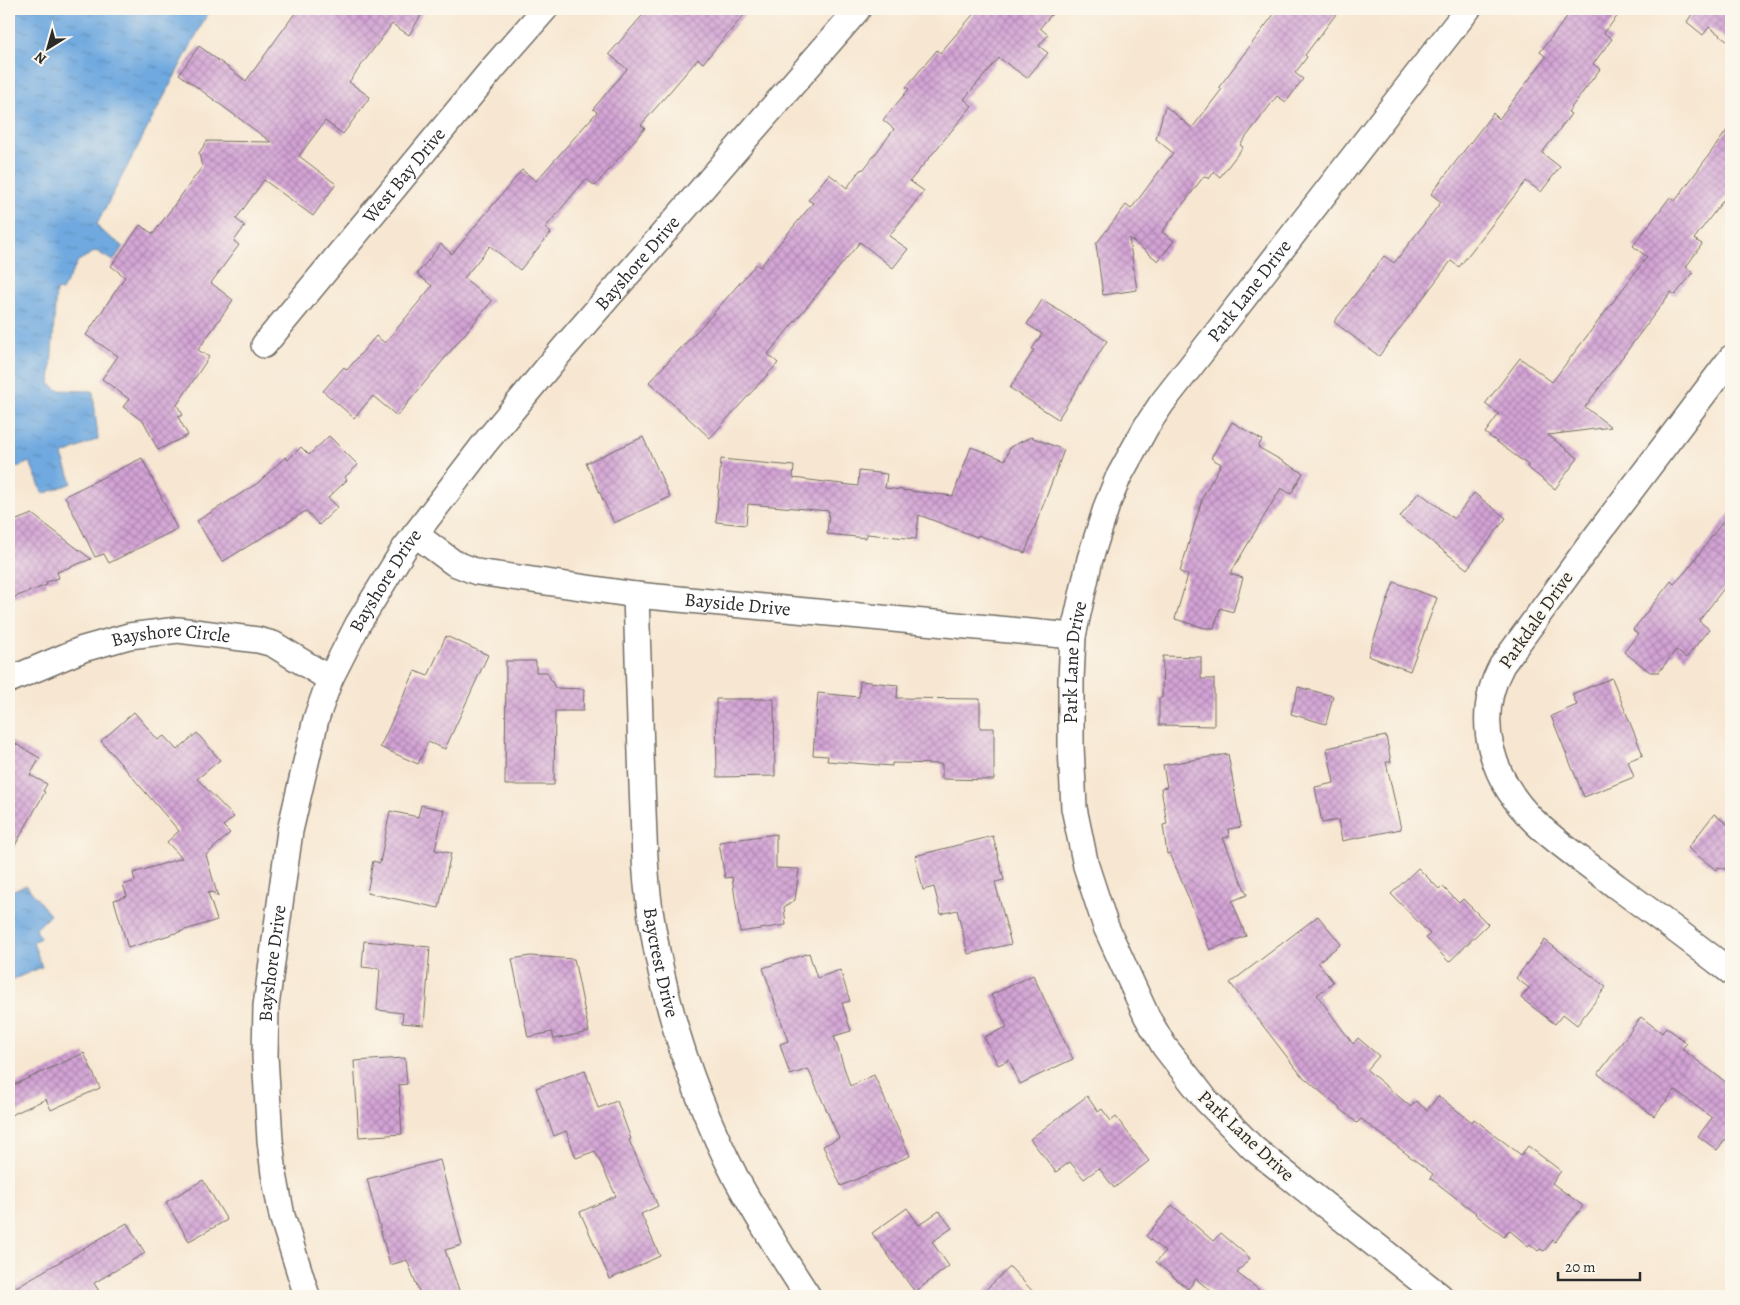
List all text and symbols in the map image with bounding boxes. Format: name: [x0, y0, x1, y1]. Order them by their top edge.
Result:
north arrow: [22, 22, 72, 72]
text: N: [31, 47, 50, 69]
street label: West Bay Drive: [356, 122, 452, 230]
street label: Bayshore Drive: [589, 210, 686, 316]
street label: Park Lane Drive: [1201, 234, 1297, 347]
street label: Bayshore Drive: [343, 523, 428, 637]
street label: Parkdale Drive: [1493, 566, 1579, 674]
street label: Bayside Drive: [683, 587, 792, 622]
street label: Park Lane Drive: [1058, 598, 1093, 724]
street label: Bayshore Circle: [108, 617, 232, 653]
street label: Bayshore Drive: [253, 903, 293, 1022]
street label: Baycrest Drive: [637, 906, 685, 1021]
street label: Park Lane Drive: [1192, 1084, 1300, 1188]
scale bar: [1558, 1250, 1640, 1282]
text: 20 m: [1565, 1257, 1596, 1277]

